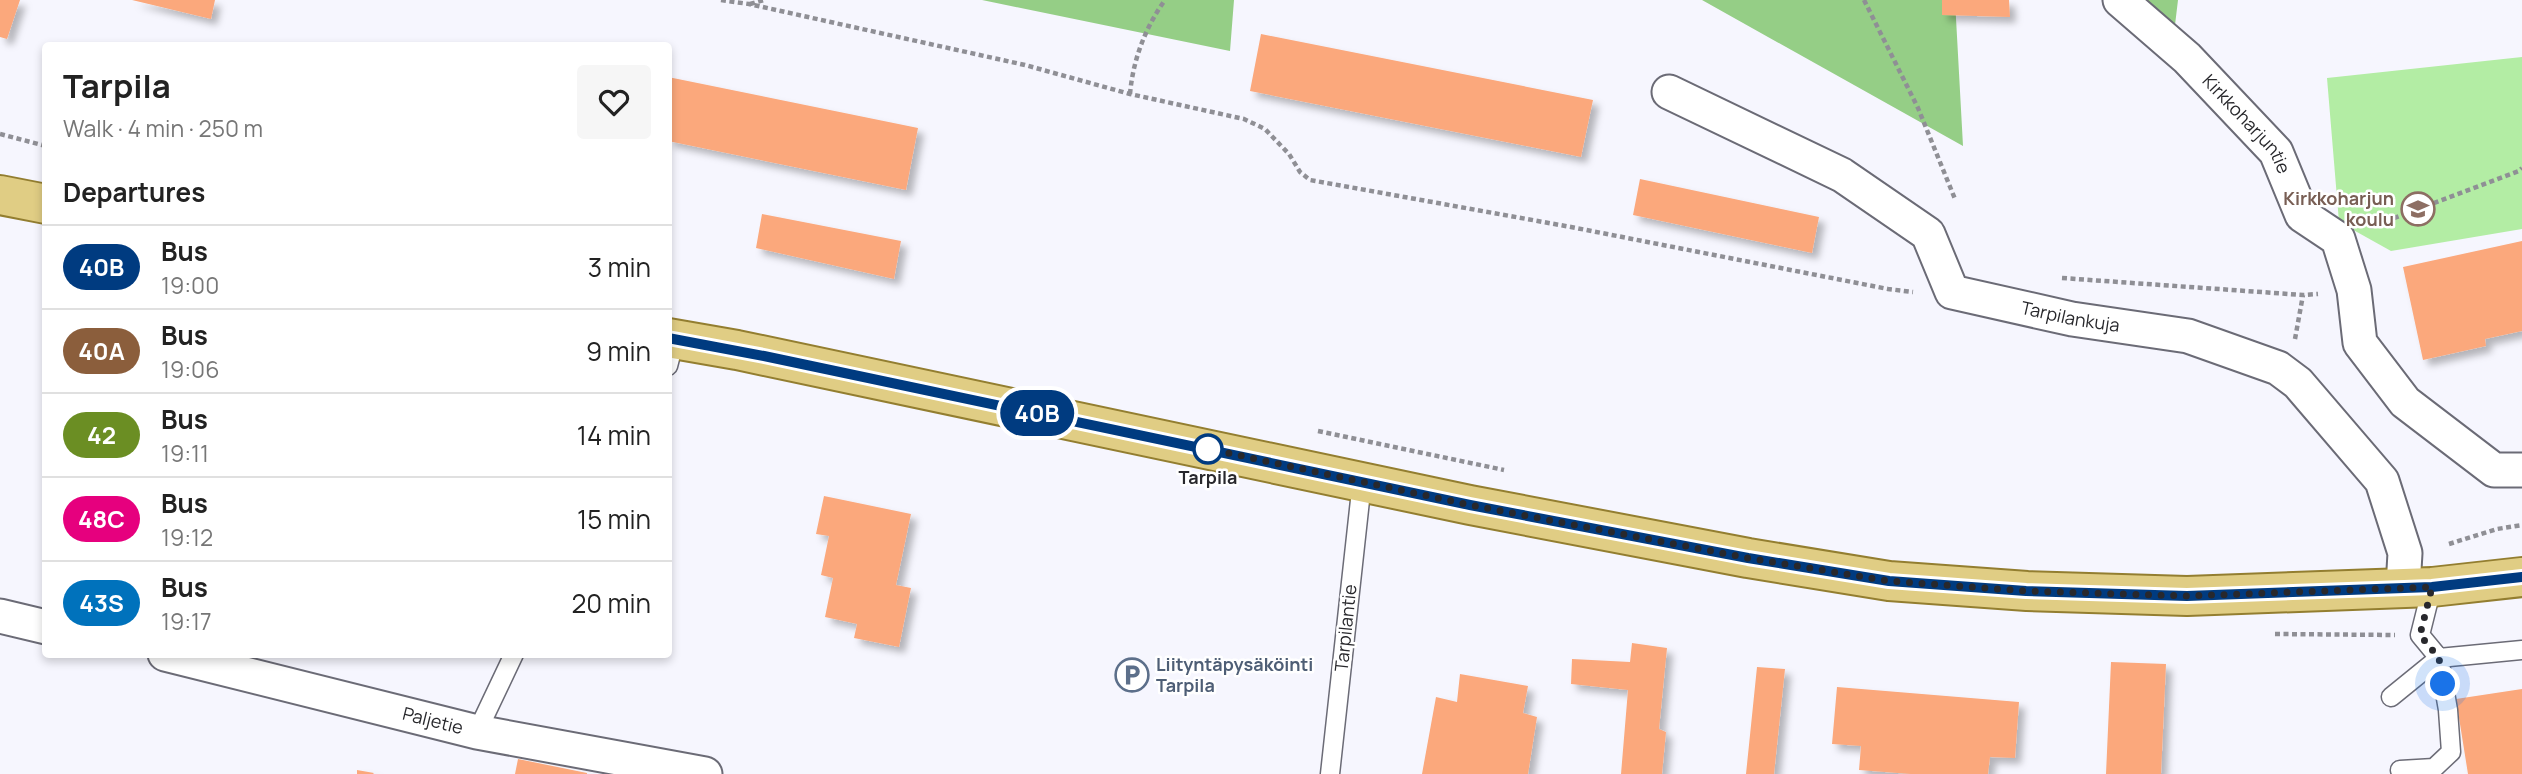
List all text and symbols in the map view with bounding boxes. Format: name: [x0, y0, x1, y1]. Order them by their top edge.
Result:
text: Tarpila: [63, 63, 171, 108]
button: heart: [577, 65, 651, 139]
street label: Kirkkoharjuntie: [2198, 69, 2297, 177]
text: Walk · 4 min · 250 m: [63, 112, 263, 144]
text: Departures: [63, 174, 205, 210]
place label: Kirkkoharjun koulu: [2283, 186, 2394, 231]
school or university icon: Kirkkoharjun koulu: [2399, 190, 2437, 228]
text: Bus: [161, 233, 208, 269]
text: 3 min: [588, 249, 651, 285]
text: 40B: [79, 250, 124, 283]
text: 19:00: [161, 269, 219, 301]
street label: Tarpilankuja: [2019, 295, 2121, 337]
text: Bus: [161, 317, 208, 353]
text: 9 min: [586, 333, 651, 369]
text: 40A: [78, 334, 125, 367]
text: 19:06: [161, 353, 219, 385]
line badge: 40B: [997, 390, 1077, 436]
text: 40B: [1014, 396, 1060, 429]
text: Bus: [161, 401, 208, 437]
text: 14 min: [577, 417, 651, 453]
text: 42: [87, 418, 116, 451]
marker: Tarpila: [1193, 434, 1223, 464]
text: 19:11: [161, 437, 209, 469]
place label: Tarpila: [1179, 465, 1237, 489]
text: Bus: [161, 485, 208, 521]
text: 15 min: [577, 501, 651, 537]
text: 48C: [78, 502, 125, 535]
text: 19:12: [161, 521, 213, 553]
text: Bus: [161, 569, 208, 605]
street label: Tarpilantie: [1328, 583, 1362, 673]
text: 20 min: [572, 585, 651, 621]
text: 43S: [79, 586, 124, 619]
text: 19:17: [161, 605, 212, 637]
place label: Liityntäpysäköinti Tarpila: [1156, 652, 1313, 697]
parking icon: Liityntäpysäköinti Tarpila: [1113, 656, 1151, 694]
your location: [2425, 666, 2460, 701]
street label: Paljetie: [400, 701, 466, 739]

